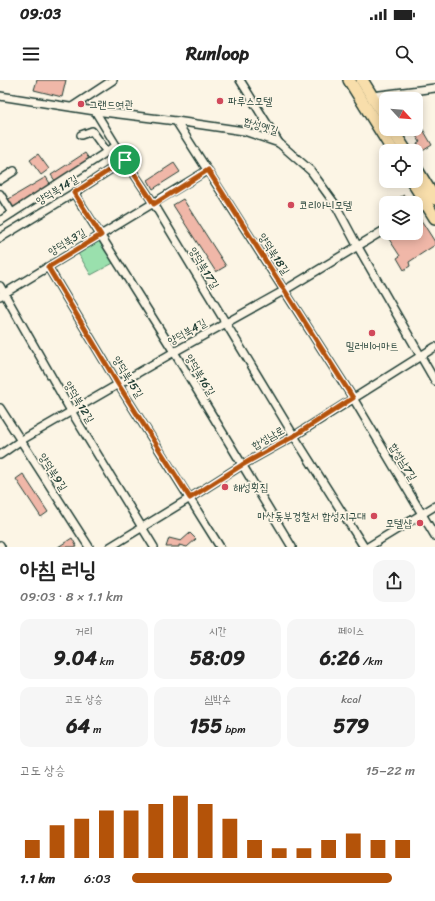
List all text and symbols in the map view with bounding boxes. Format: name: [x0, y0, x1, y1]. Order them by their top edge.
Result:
text: 09:03: [20, 1, 61, 27]
text: Runloop: [186, 38, 249, 70]
icon: menu: [20, 43, 42, 65]
icon: search: [393, 43, 415, 65]
place label: 파루스모텔: [228, 92, 272, 111]
north arrow: [379, 92, 423, 136]
map controls: [379, 92, 423, 240]
place label: 그랜드여관: [89, 95, 133, 114]
marker: 파루스모텔: [215, 96, 225, 106]
marker: 그랜드여관: [76, 99, 86, 109]
street label: 합성옛길: [241, 112, 281, 140]
pin: [108, 143, 142, 177]
button: locate: [379, 144, 423, 188]
icon: arrive: [114, 149, 136, 171]
street label: 양덕북14길: [32, 170, 82, 210]
place label: 코리아니모텔: [299, 196, 352, 215]
button: layers: [379, 196, 423, 240]
marker: 코리아니모텔: [286, 200, 296, 210]
street label: 양덕북3길: [44, 223, 90, 261]
street label: 양덕북18길: [253, 229, 295, 279]
street label: 양덕북17길: [184, 243, 224, 293]
street label: 양덕북4길: [164, 313, 210, 351]
marker: 밀러비어마트: [367, 328, 377, 338]
place label: 밀러비어마트: [345, 337, 399, 356]
street label: 양덕북16길: [180, 350, 220, 400]
street label: 양덕북15길: [108, 352, 149, 402]
street label: 양덕북12길: [59, 377, 99, 427]
street label: 합성남로: [248, 421, 288, 455]
street label: 합성남7길: [384, 439, 422, 485]
street label: 양덕북9길: [34, 449, 73, 495]
place label: 해성횟집: [233, 478, 268, 497]
marker: 해성횟집: [220, 482, 230, 492]
place label: 마산동부경찰서 합성지구대: [257, 507, 366, 526]
marker: 마산동부경찰서 합성지구대: [369, 511, 379, 521]
place label: 모텔샵: [385, 514, 412, 533]
marker: 모텔샵: [415, 518, 425, 528]
text: 아침 러닝: [20, 550, 97, 589]
button: share: [373, 560, 415, 602]
text: 09:03 · 8 × 1.1 km: [20, 585, 123, 608]
text: 거리: [75, 622, 93, 641]
text: 시간: [209, 622, 226, 641]
text: 페이스: [338, 622, 364, 641]
text: 9.04: [54, 641, 97, 676]
text: 58:09: [190, 641, 245, 676]
text: 6:26: [320, 641, 360, 676]
text: km: [97, 652, 114, 671]
text: /km: [360, 652, 383, 671]
text: 고도 상승: [65, 690, 103, 709]
text: 심박수: [204, 690, 231, 709]
text: kcal: [341, 690, 361, 709]
text: 64: [66, 709, 90, 744]
text: 155: [189, 709, 222, 744]
text: 579: [333, 709, 369, 744]
text: m: [90, 720, 101, 739]
text: bpm: [222, 720, 246, 739]
text: 고도 상승: [20, 759, 65, 782]
text: 15–22 m: [366, 759, 415, 782]
text: 1.1 km: [20, 867, 55, 890]
text: 6:03: [84, 867, 111, 890]

